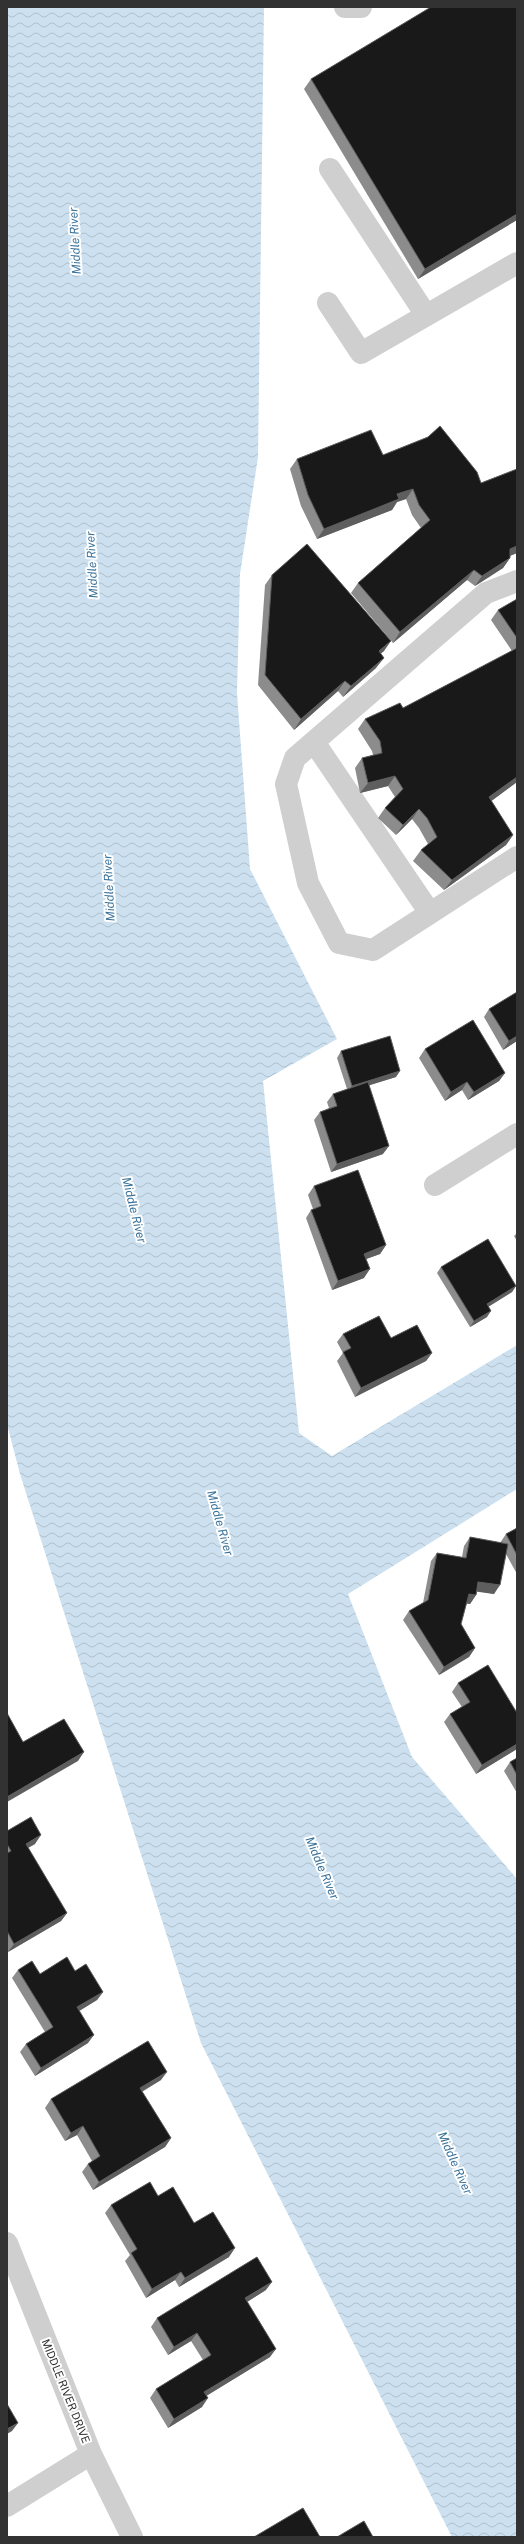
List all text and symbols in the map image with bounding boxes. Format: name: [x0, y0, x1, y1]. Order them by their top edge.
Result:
water label: Middle River: [66, 207, 84, 275]
water label: Middle River: [83, 531, 101, 599]
water label: Middle River: [100, 854, 118, 922]
water label: Middle River: [119, 1176, 149, 1245]
water label: Middle River: [204, 1489, 236, 1558]
water label: Middle River: [302, 1834, 342, 1902]
water label: Middle River: [435, 2129, 475, 2197]
street label: MIDDLE RIVER DRIVE: [40, 2337, 92, 2445]

